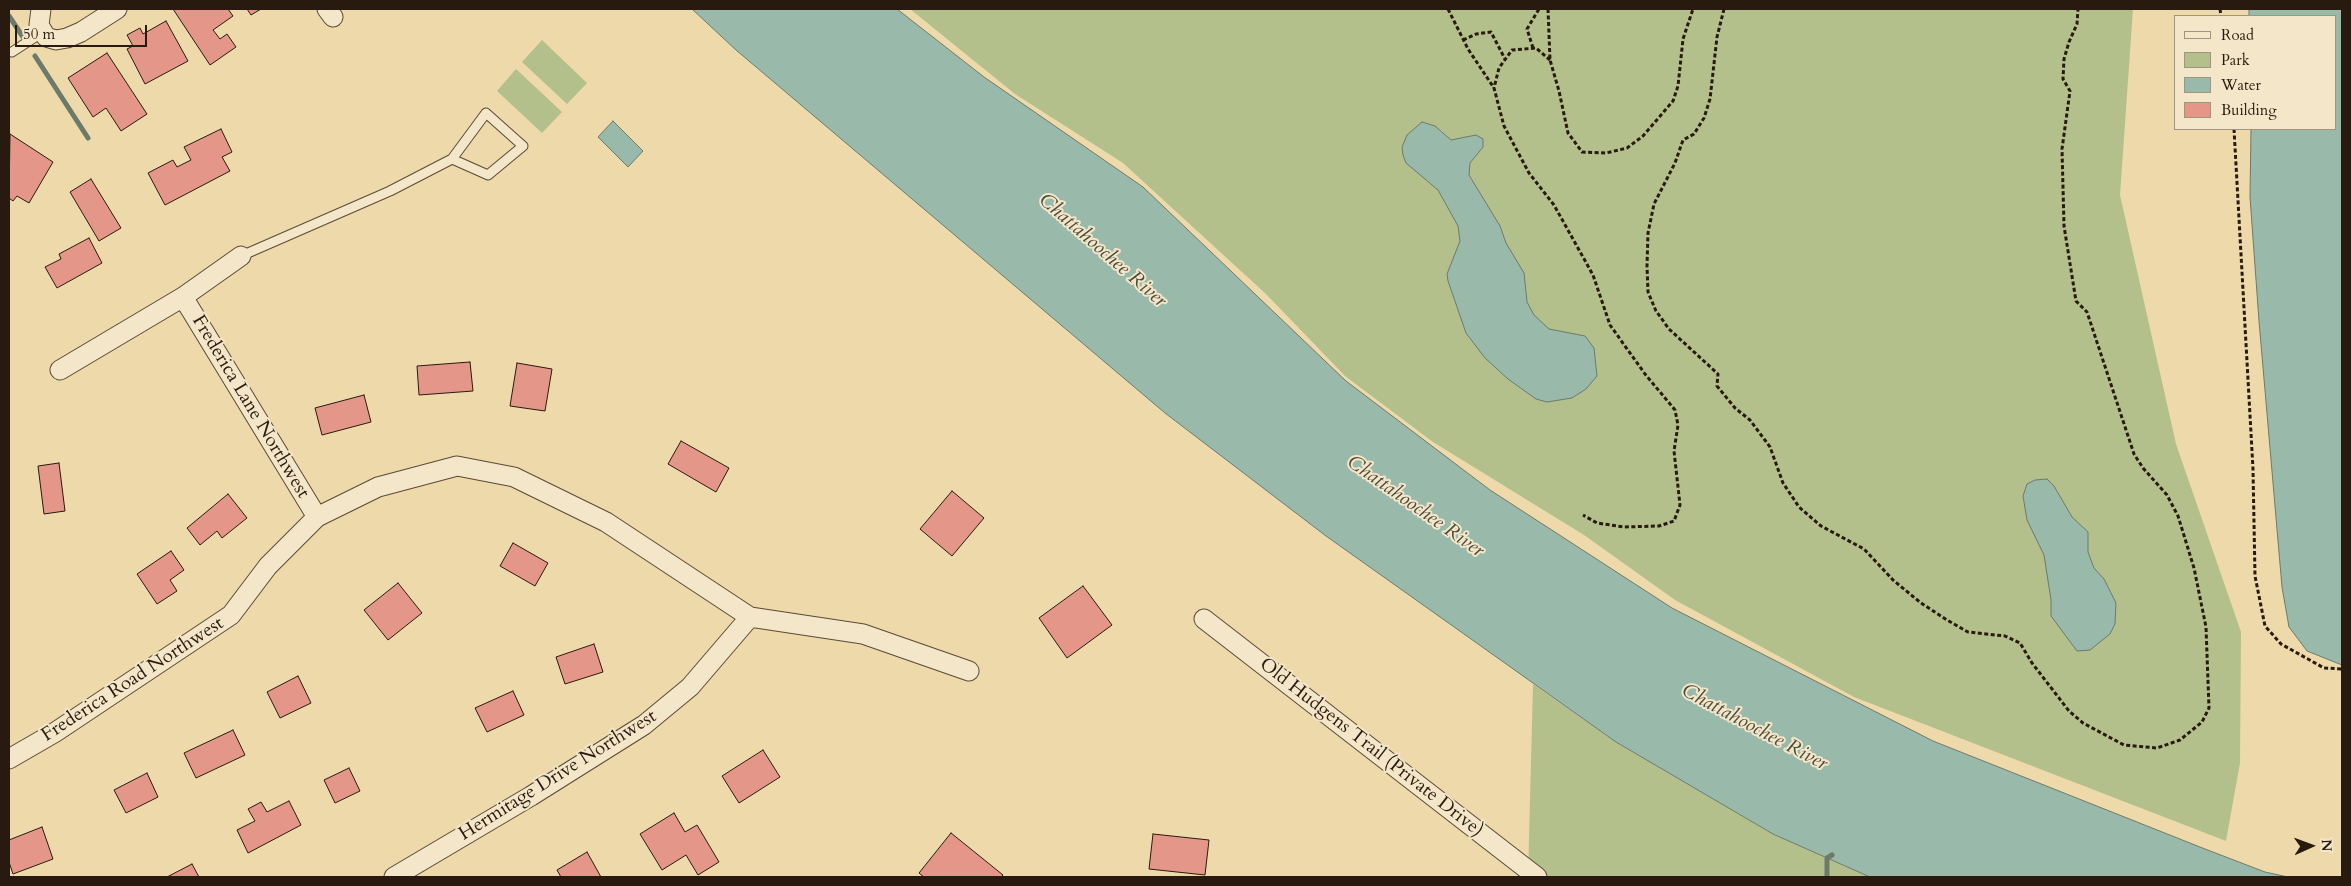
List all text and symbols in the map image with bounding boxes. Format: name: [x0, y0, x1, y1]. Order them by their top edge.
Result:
scale bar: [18, 15, 150, 47]
legend: [2174, 15, 2336, 130]
text: 50 m: [23, 24, 55, 44]
text: Road: [2221, 25, 2254, 45]
text: Park: [2221, 50, 2250, 70]
text: Water: [2221, 75, 2261, 95]
text: Building: [2221, 100, 2277, 120]
water label: Chattahoochee River: [1033, 189, 1171, 313]
street label: Frederica Lane Northwest: [186, 311, 314, 503]
water label: Chattahoochee River: [1342, 451, 1488, 563]
street label: Frederica Road Northwest: [38, 613, 228, 747]
street label: Old Hudgens Trail (Private Drive): [1255, 653, 1487, 843]
water label: Chattahoochee River: [1677, 679, 1831, 777]
street label: Hermitage Drive Northwest: [455, 706, 661, 846]
north arrow: [2286, 821, 2336, 871]
text: N: [2317, 839, 2336, 852]

